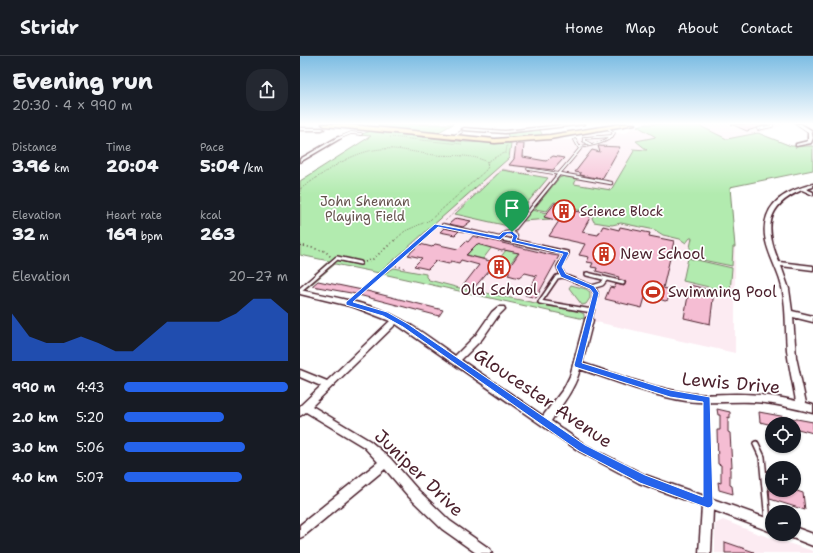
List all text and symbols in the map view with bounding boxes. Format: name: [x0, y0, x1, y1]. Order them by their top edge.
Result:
text: Stridr: [20, 15, 79, 40]
text: Home: [565, 19, 604, 37]
text: Map: [626, 19, 656, 37]
text: About: [678, 19, 719, 37]
text: Contact: [741, 19, 793, 37]
text: Evening run: [12, 67, 153, 96]
button: share: [246, 69, 288, 111]
text: 20:30 · 4 × 990 m: [12, 97, 132, 114]
text: Distance: [12, 140, 57, 155]
text: Time: [106, 140, 131, 155]
text: Pace: [200, 140, 224, 155]
text: 3.96: [12, 155, 50, 177]
text: 20:04: [106, 155, 159, 177]
text: 5:04: [200, 155, 240, 177]
text: km: [50, 161, 70, 176]
text: /km: [240, 161, 263, 176]
pin: [495, 191, 529, 232]
park label: John Shennan Playing Field: [320, 193, 410, 225]
icon: arrive: [501, 197, 523, 219]
building icon: Science Block: [551, 198, 577, 224]
place label: Science Block: [580, 203, 663, 220]
text: Elevation: [12, 208, 61, 223]
text: Heart rate: [106, 208, 162, 223]
text: kcal: [200, 208, 221, 223]
text: 32: [12, 223, 35, 245]
text: 169: [106, 223, 137, 245]
text: 263: [200, 223, 235, 245]
text: m: [35, 229, 49, 244]
text: bpm: [137, 229, 163, 244]
building icon: New School: [591, 241, 617, 267]
place label: New School: [620, 244, 705, 264]
building icon: Old School: [486, 254, 512, 280]
text: Elevation: [12, 268, 70, 285]
text: 20–27 m: [228, 268, 288, 285]
sports icon: Swimming Pool: [640, 279, 666, 305]
place label: Old School: [460, 280, 538, 300]
place label: Swimming Pool: [668, 282, 777, 302]
street label: Gloucester Avenue: [469, 343, 617, 453]
street label: Lewis Drive: [681, 367, 781, 399]
text: 990 m: [12, 379, 55, 396]
text: 4:43: [76, 379, 105, 396]
text: 2.0 km: [12, 409, 58, 426]
text: 5:20: [76, 409, 104, 426]
map controls: [765, 417, 801, 541]
button: locate: [765, 417, 801, 453]
street label: Juniper Drive: [369, 424, 469, 522]
text: 3.0 km: [12, 439, 58, 456]
text: 5:06: [76, 439, 105, 456]
button: +: [765, 461, 801, 497]
text: 4.0 km: [12, 469, 58, 486]
text: 5:07: [76, 469, 104, 486]
button: −: [765, 505, 801, 541]

